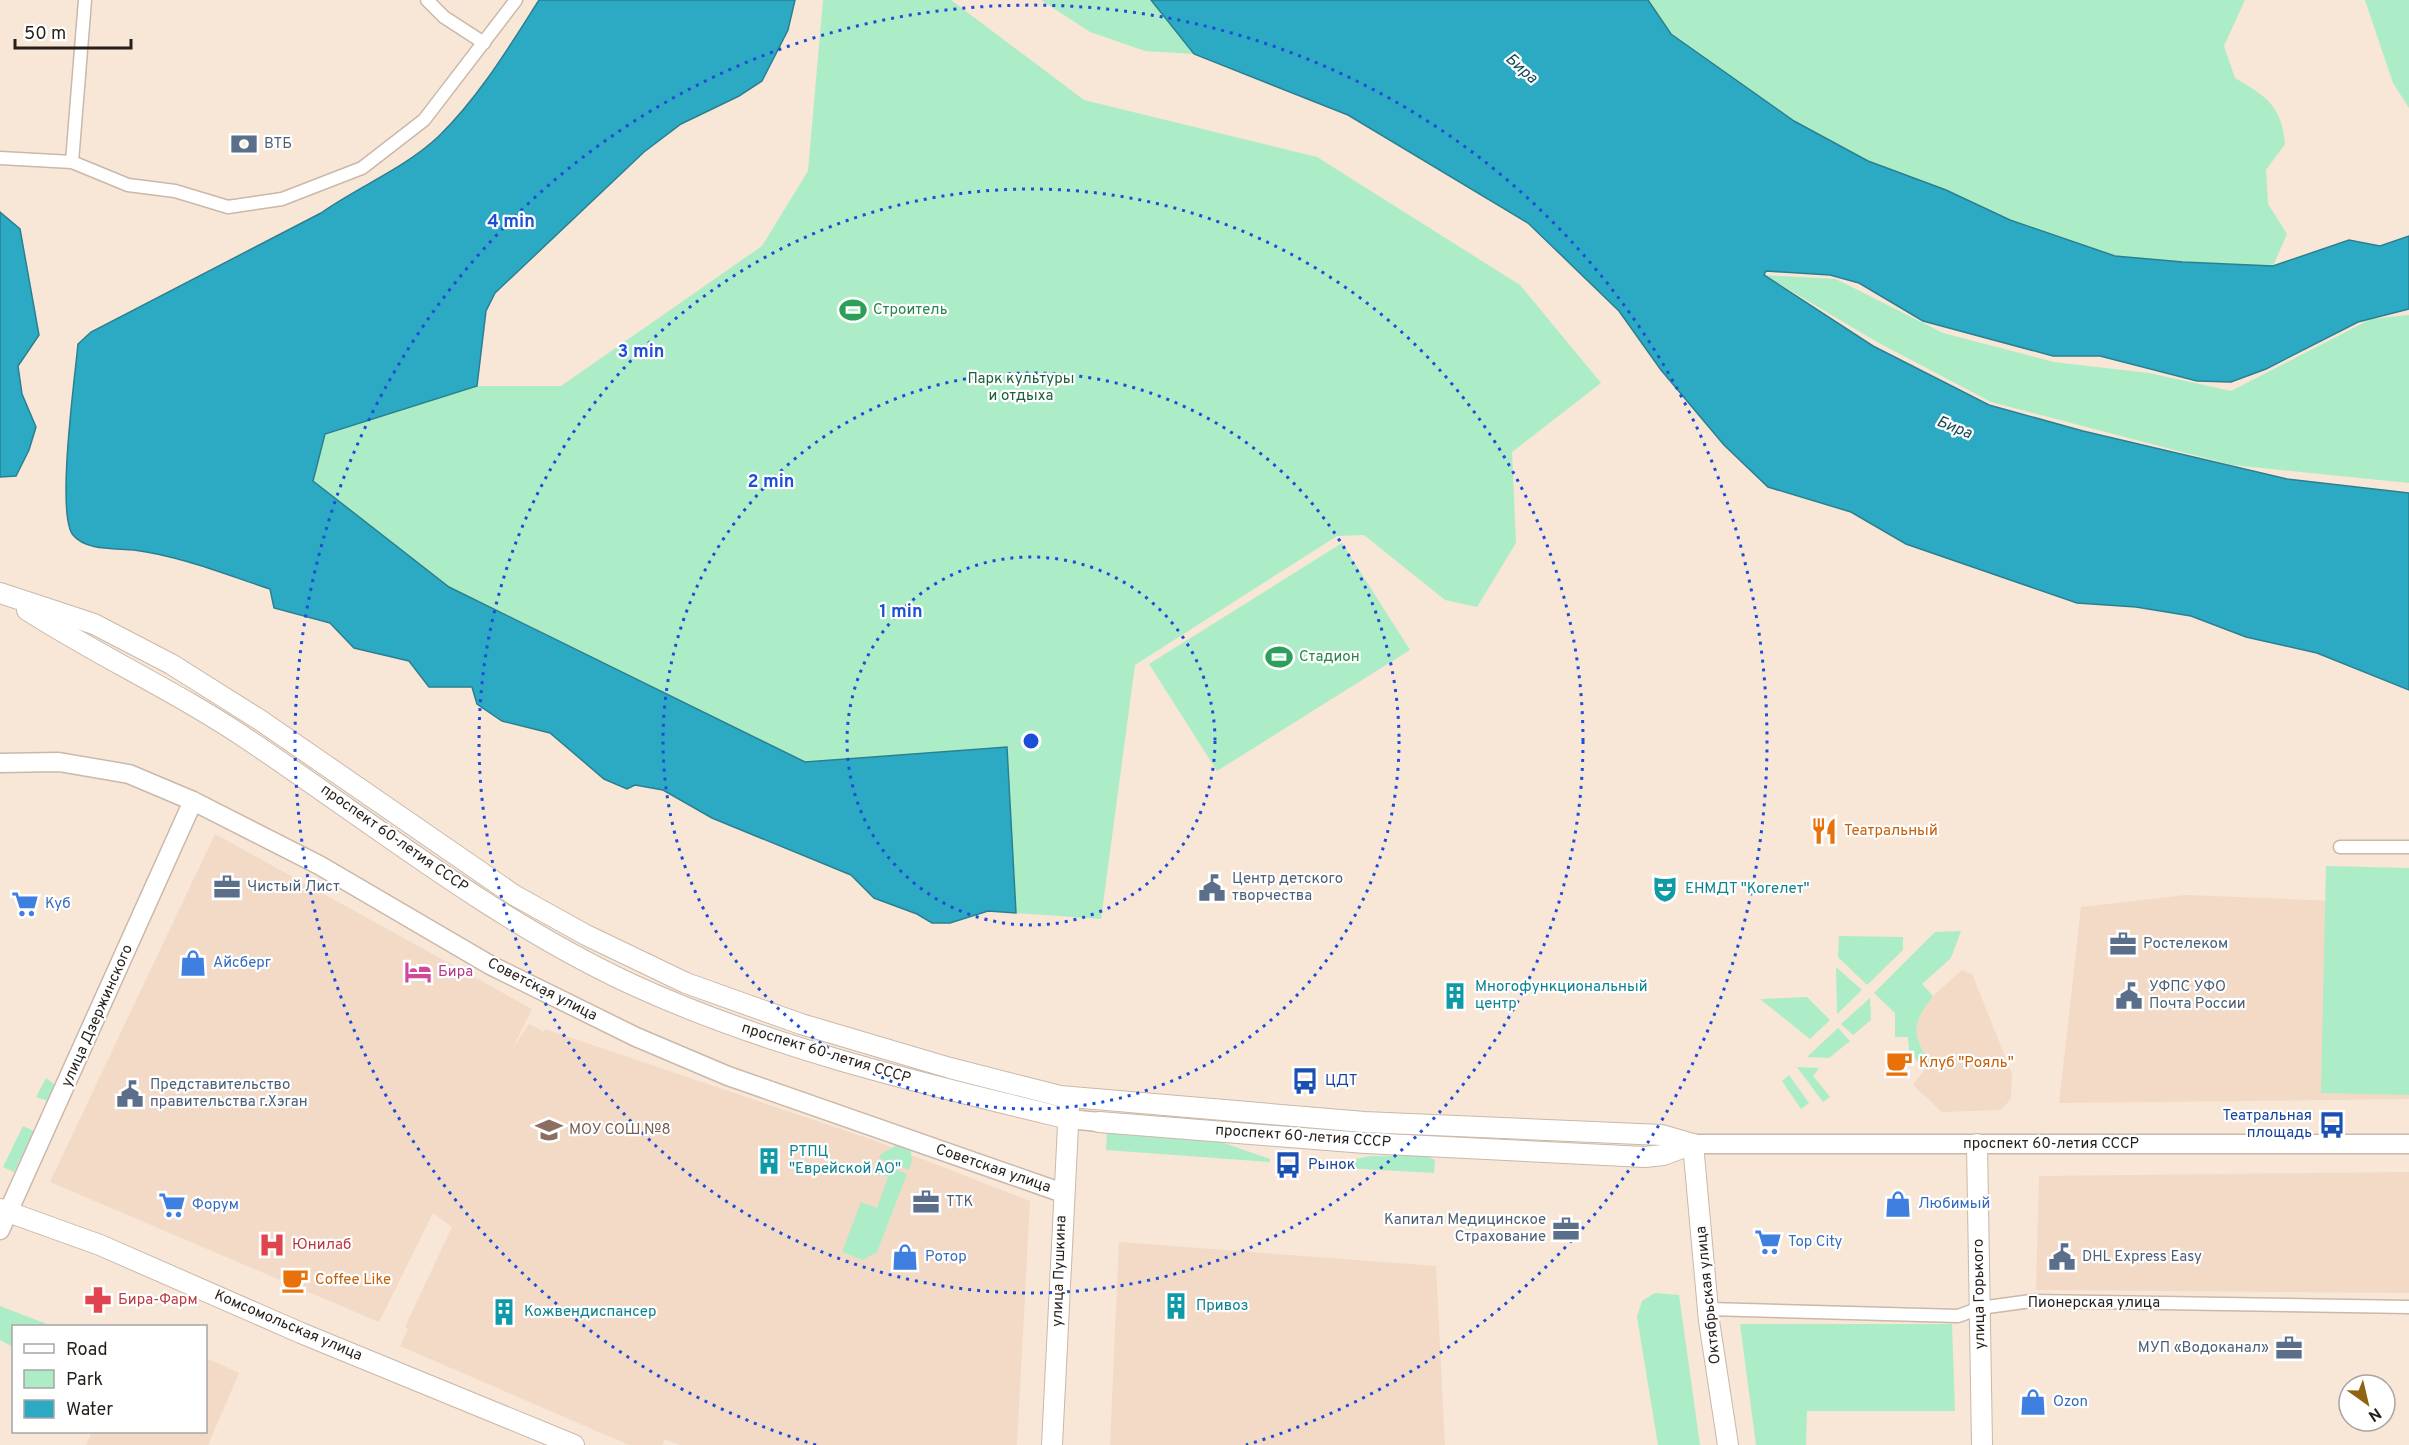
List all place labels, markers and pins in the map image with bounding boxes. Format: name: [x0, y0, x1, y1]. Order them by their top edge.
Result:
bank icon: ВТБ: [229, 129, 259, 159]
place label: ВТБ: [264, 135, 292, 154]
sports icon: Строитель: [838, 295, 868, 325]
place label: Строитель: [873, 301, 948, 320]
sports icon: Стадион: [1264, 642, 1294, 672]
place label: Стадион: [1299, 648, 1360, 667]
centre of rings: [1021, 731, 1041, 751]
restaurant icon: Театральный: [1809, 816, 1839, 846]
place label: Театральный: [1844, 822, 1938, 841]
place label: Центр детского творчества: [1232, 870, 1343, 906]
office icon: Чистый Лист: [212, 872, 242, 902]
public building icon: Центр детского творчества: [1197, 873, 1227, 903]
theatre icon: ЕНМДТ "Когелет": [1650, 874, 1680, 904]
place label: Чистый Лист: [247, 878, 340, 897]
place label: ЕНМДТ "Когелет": [1685, 880, 1810, 899]
supermarket icon: Куб: [10, 889, 40, 919]
place label: Куб: [45, 895, 71, 914]
office icon: Ростелеком: [2108, 929, 2138, 959]
place label: Ростелеком: [2143, 935, 2228, 954]
shop icon: Айсберг: [178, 948, 208, 978]
place label: Айсберг: [213, 954, 271, 973]
hotel icon: Бира: [403, 957, 433, 987]
place label: Бира: [438, 963, 473, 982]
place label: Многофункциональный центр: [1475, 978, 1648, 1014]
place label: УФПС УФО Почта России: [2149, 978, 2246, 1014]
building icon: Многофункциональный центр: [1440, 981, 1470, 1011]
public building icon: УФПС УФО Почта России: [2114, 981, 2144, 1011]
cafe icon: Клуб "Рояль": [1884, 1048, 1914, 1078]
place label: Клуб "Рояль": [1919, 1054, 2014, 1073]
bus stop icon: ЦДТ: [1290, 1066, 1320, 1096]
place label: ЦДТ: [1325, 1072, 1358, 1091]
place label: Представительство правительства г.Хэган: [150, 1076, 308, 1112]
public building icon: Представительство правительства г.Хэган: [115, 1079, 145, 1109]
place label: Театральная площадь: [2223, 1107, 2312, 1143]
bus stop icon: Театральная площадь: [2317, 1110, 2347, 1140]
school or university icon: МОУ СОШ №8: [534, 1115, 564, 1145]
place label: МОУ СОШ №8: [569, 1121, 671, 1140]
place label: РТПЦ "Еврейской АО": [789, 1143, 901, 1179]
building icon: РТПЦ "Еврейской АО": [754, 1146, 784, 1176]
bus stop icon: Рынок: [1273, 1150, 1303, 1180]
place label: Рынок: [1308, 1156, 1355, 1175]
office icon: ТТК: [911, 1187, 941, 1217]
shop icon: Любимый: [1883, 1189, 1913, 1219]
supermarket icon: Форум: [157, 1190, 187, 1220]
place label: ТТК: [946, 1193, 974, 1212]
place label: Любимый: [1918, 1195, 1990, 1214]
place label: Форум: [192, 1196, 239, 1215]
place label: Капитал Медицинское Страхование: [1384, 1211, 1546, 1247]
office icon: Капитал Медицинское Страхование: [1551, 1214, 1581, 1244]
supermarket icon: Top City: [1753, 1227, 1783, 1257]
hospital icon: Юнилаб: [257, 1230, 287, 1260]
place label: Top City: [1788, 1233, 1843, 1252]
place label: Юнилаб: [292, 1236, 351, 1255]
shop icon: Ротор: [890, 1242, 920, 1272]
public building icon: DHL Express Easy: [2047, 1242, 2077, 1272]
place label: Ротор: [925, 1248, 967, 1267]
place label: DHL Express Easy: [2082, 1248, 2202, 1267]
cafe icon: Coffee Like: [280, 1265, 310, 1295]
place label: Coffee Like: [315, 1271, 391, 1290]
pharmacy icon: Бира-Фарм: [83, 1285, 113, 1315]
place label: Бира-Фарм: [118, 1291, 198, 1310]
building icon: Привоз: [1161, 1291, 1191, 1321]
building icon: Кожвендиспансер: [489, 1297, 519, 1327]
place label: Привоз: [1196, 1297, 1249, 1316]
place label: Кожвендиспансер: [524, 1303, 656, 1322]
office icon: МУП «Водоканал»: [2274, 1333, 2304, 1363]
place label: МУП «Водоканал»: [2138, 1339, 2269, 1358]
shop icon: Ozon: [2018, 1387, 2048, 1417]
place label: Ozon: [2053, 1393, 2088, 1412]

